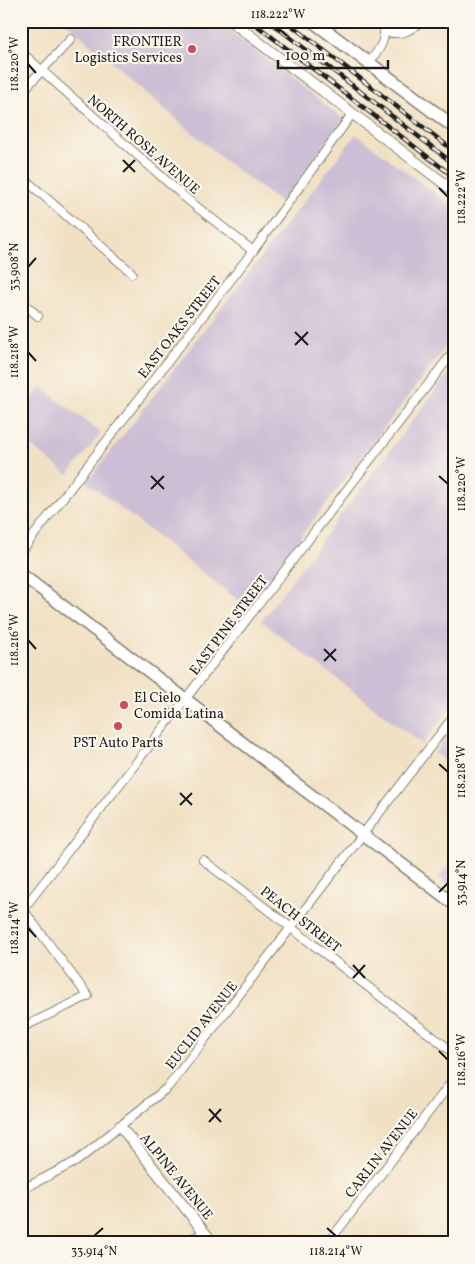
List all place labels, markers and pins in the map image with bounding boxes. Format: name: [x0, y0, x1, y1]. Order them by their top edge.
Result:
place label: FRONTIER Logistics Services: [74, 33, 182, 68]
marker: FRONTIER Logistics Services: [186, 43, 198, 55]
place label: El Cielo Comida Latina: [134, 689, 224, 724]
marker: El Cielo Comida Latina: [118, 699, 130, 711]
marker: PST Auto Parts: [112, 720, 124, 732]
place label: PST Auto Parts: [73, 734, 163, 753]

